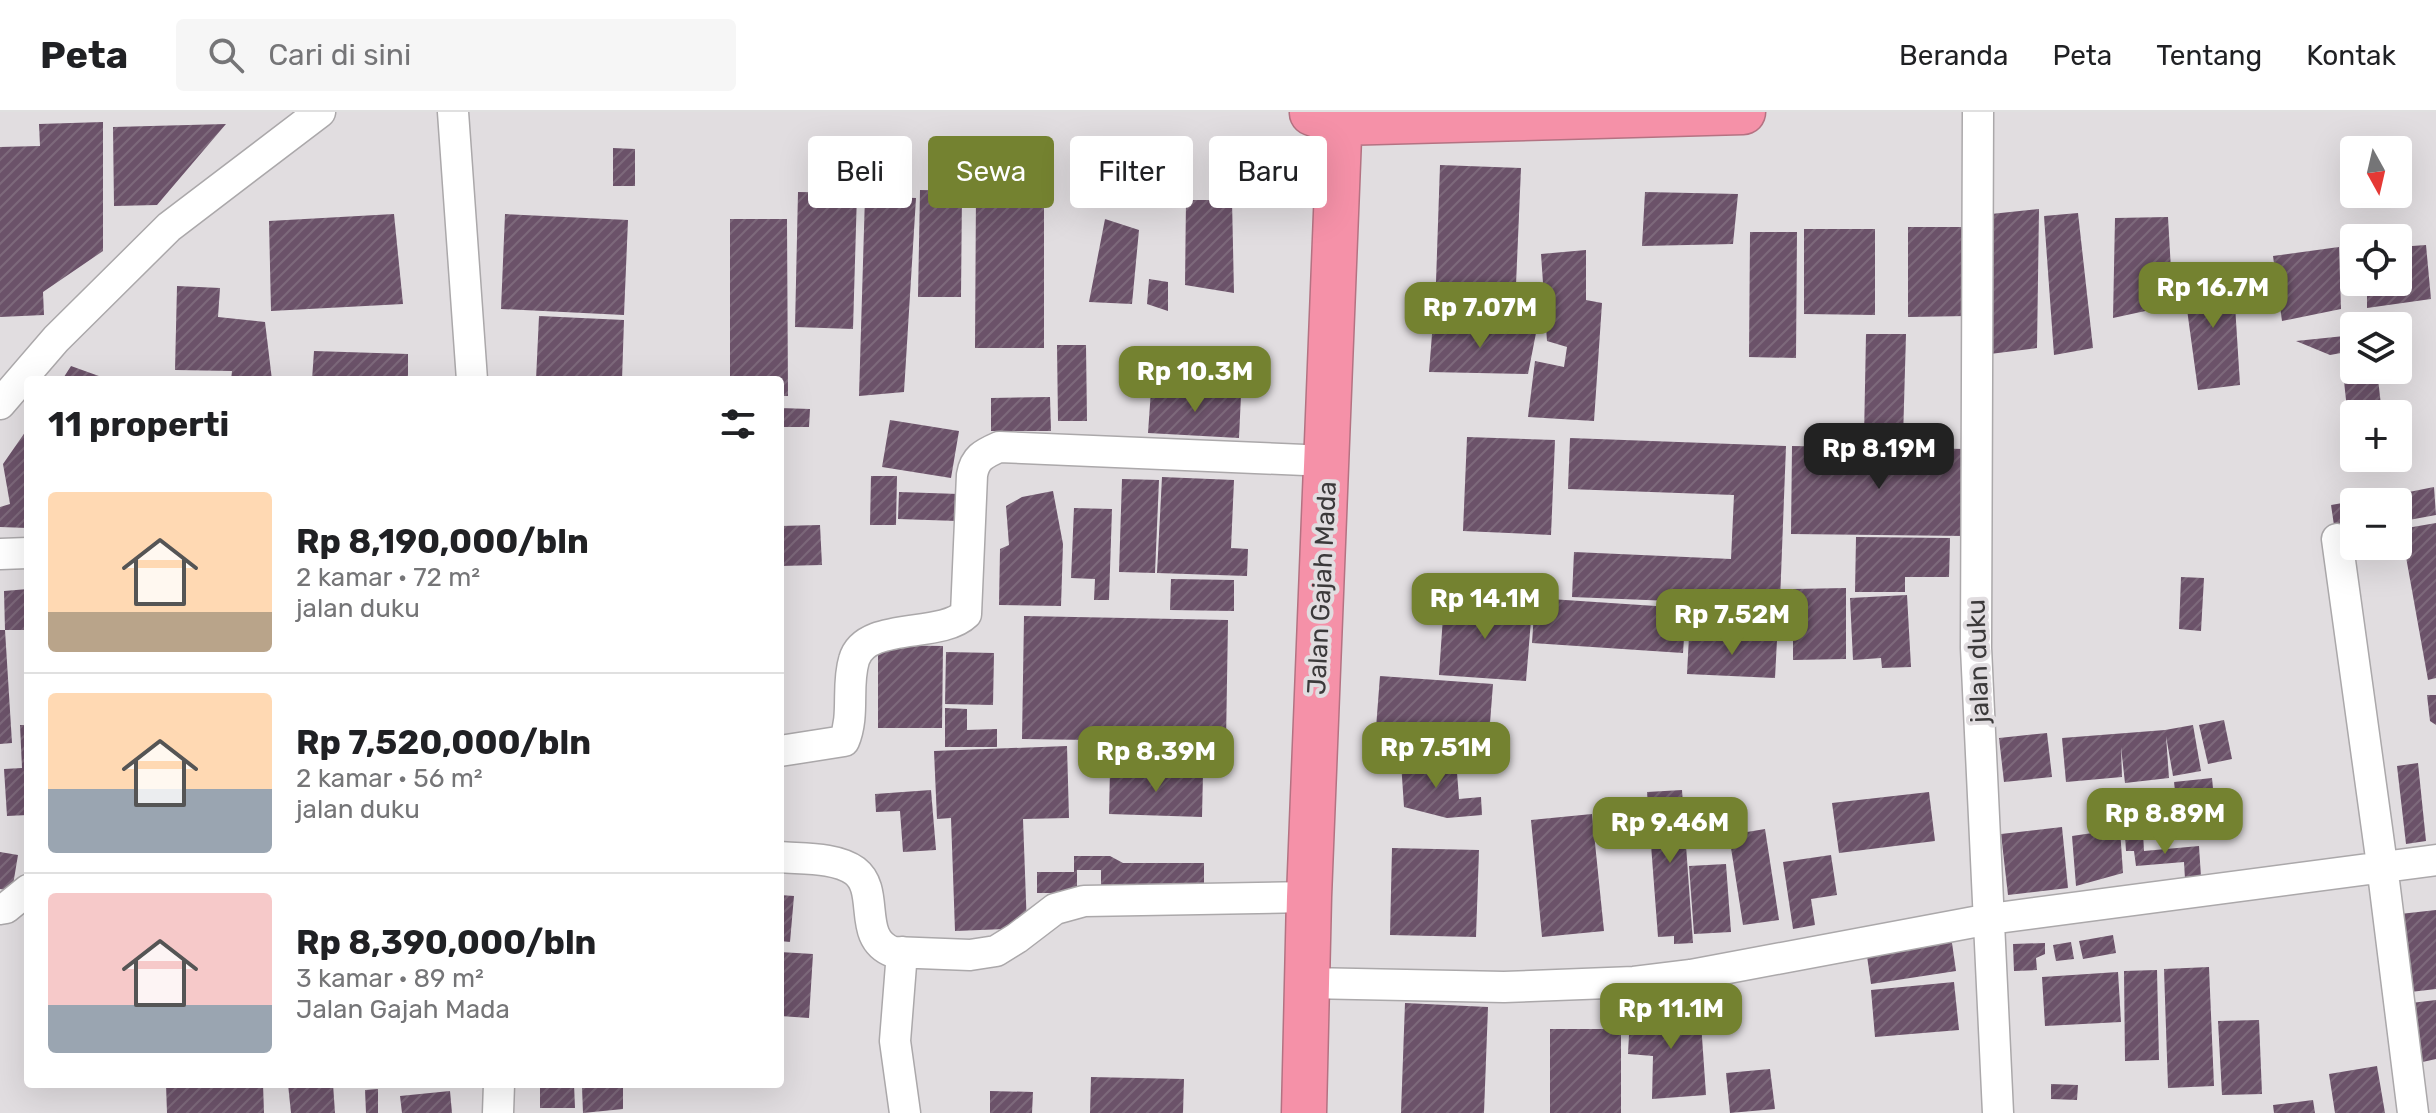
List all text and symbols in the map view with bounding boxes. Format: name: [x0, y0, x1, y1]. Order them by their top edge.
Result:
search box: [176, 19, 736, 91]
text: Peta: [40, 32, 128, 78]
icon: search: [204, 33, 248, 77]
text: Cari di sini: [268, 37, 411, 73]
text: Beranda: [1899, 39, 2008, 72]
text: Peta: [2052, 39, 2112, 72]
text: Tentang: [2156, 39, 2262, 72]
text: Kontak: [2306, 39, 2396, 72]
chip: Beli: [808, 136, 912, 208]
chip: Sewa: [928, 136, 1054, 208]
chip: Filter: [1070, 136, 1193, 208]
chip: Baru: [1209, 136, 1327, 208]
north arrow: [2340, 136, 2412, 208]
map controls: [2340, 136, 2412, 560]
button: locate: [2340, 224, 2412, 296]
pin: Rp 16.7M: [2130, 262, 2296, 330]
text: Rp 16.7M: [2157, 272, 2269, 303]
pin: Rp 7.07M: [1397, 282, 1563, 350]
text: Rp 7.07M: [1423, 292, 1537, 323]
button: layers: [2340, 312, 2412, 384]
pin: Rp 10.3M: [1112, 346, 1278, 414]
text: Rp 10.3M: [1137, 356, 1253, 387]
button: +: [2340, 400, 2412, 472]
icon: filters: [716, 402, 760, 446]
text: 11 properti: [48, 404, 229, 445]
pin: Rp 8.19M: [1796, 423, 1962, 491]
text: Rp 8.19M: [1822, 433, 1936, 464]
street label: Jalan Gajah Mada: [1301, 480, 1343, 696]
button: −: [2340, 488, 2412, 560]
text: Rp 8,190,000/bln: [296, 521, 589, 562]
icon: home: [112, 524, 208, 620]
text: 2 kamar · 72 m²: [296, 562, 480, 593]
pin: Rp 14.1M: [1402, 573, 1568, 641]
text: Rp 14.1M: [1430, 583, 1540, 614]
pin: Rp 7.52M: [1649, 589, 1815, 657]
text: jalan duku: [296, 593, 420, 624]
text: Rp 7.52M: [1674, 599, 1790, 630]
street label: jalan duku: [1960, 599, 1996, 724]
text: Rp 7,520,000/bln: [296, 722, 591, 763]
pin: Rp 7.51M: [1353, 722, 1519, 790]
icon: home: [112, 725, 208, 821]
pin: Rp 8.39M: [1073, 726, 1239, 794]
text: Rp 7.51M: [1380, 732, 1492, 763]
text: Rp 8.39M: [1096, 736, 1216, 767]
text: 2 kamar · 56 m²: [296, 763, 483, 794]
pin: Rp 8.89M: [2082, 788, 2248, 856]
text: jalan duku: [296, 794, 420, 825]
pin: Rp 9.46M: [1587, 797, 1753, 865]
text: Rp 8.89M: [2105, 798, 2225, 829]
text: Rp 9.46M: [1611, 807, 1729, 838]
text: Rp 8,390,000/bln: [296, 922, 596, 963]
icon: home: [112, 925, 208, 1021]
text: 3 kamar · 89 m²: [296, 963, 484, 994]
pin: Rp 11.1M: [1588, 983, 1754, 1051]
text: Rp 11.1M: [1618, 993, 1724, 1024]
text: Jalan Gajah Mada: [296, 994, 510, 1025]

